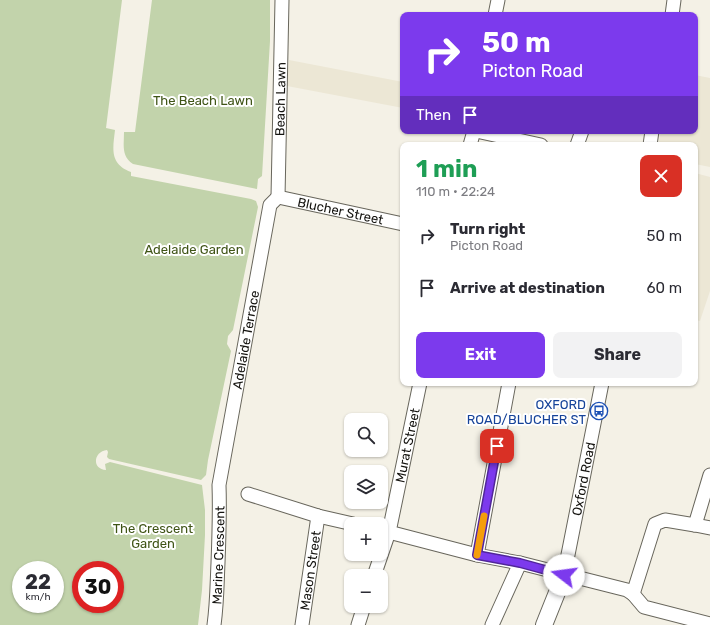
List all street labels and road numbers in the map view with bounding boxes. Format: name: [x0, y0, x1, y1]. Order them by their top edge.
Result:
street label: Beach Lawn: [272, 62, 289, 136]
street label: Blucher Street: [296, 194, 385, 228]
street label: Adelaide Terrace: [230, 289, 262, 390]
street label: Murat Street: [392, 407, 423, 484]
street label: Oxford Road: [569, 441, 598, 517]
street label: Marine Crescent: [209, 506, 227, 605]
street label: Mason Street: [297, 530, 324, 611]

